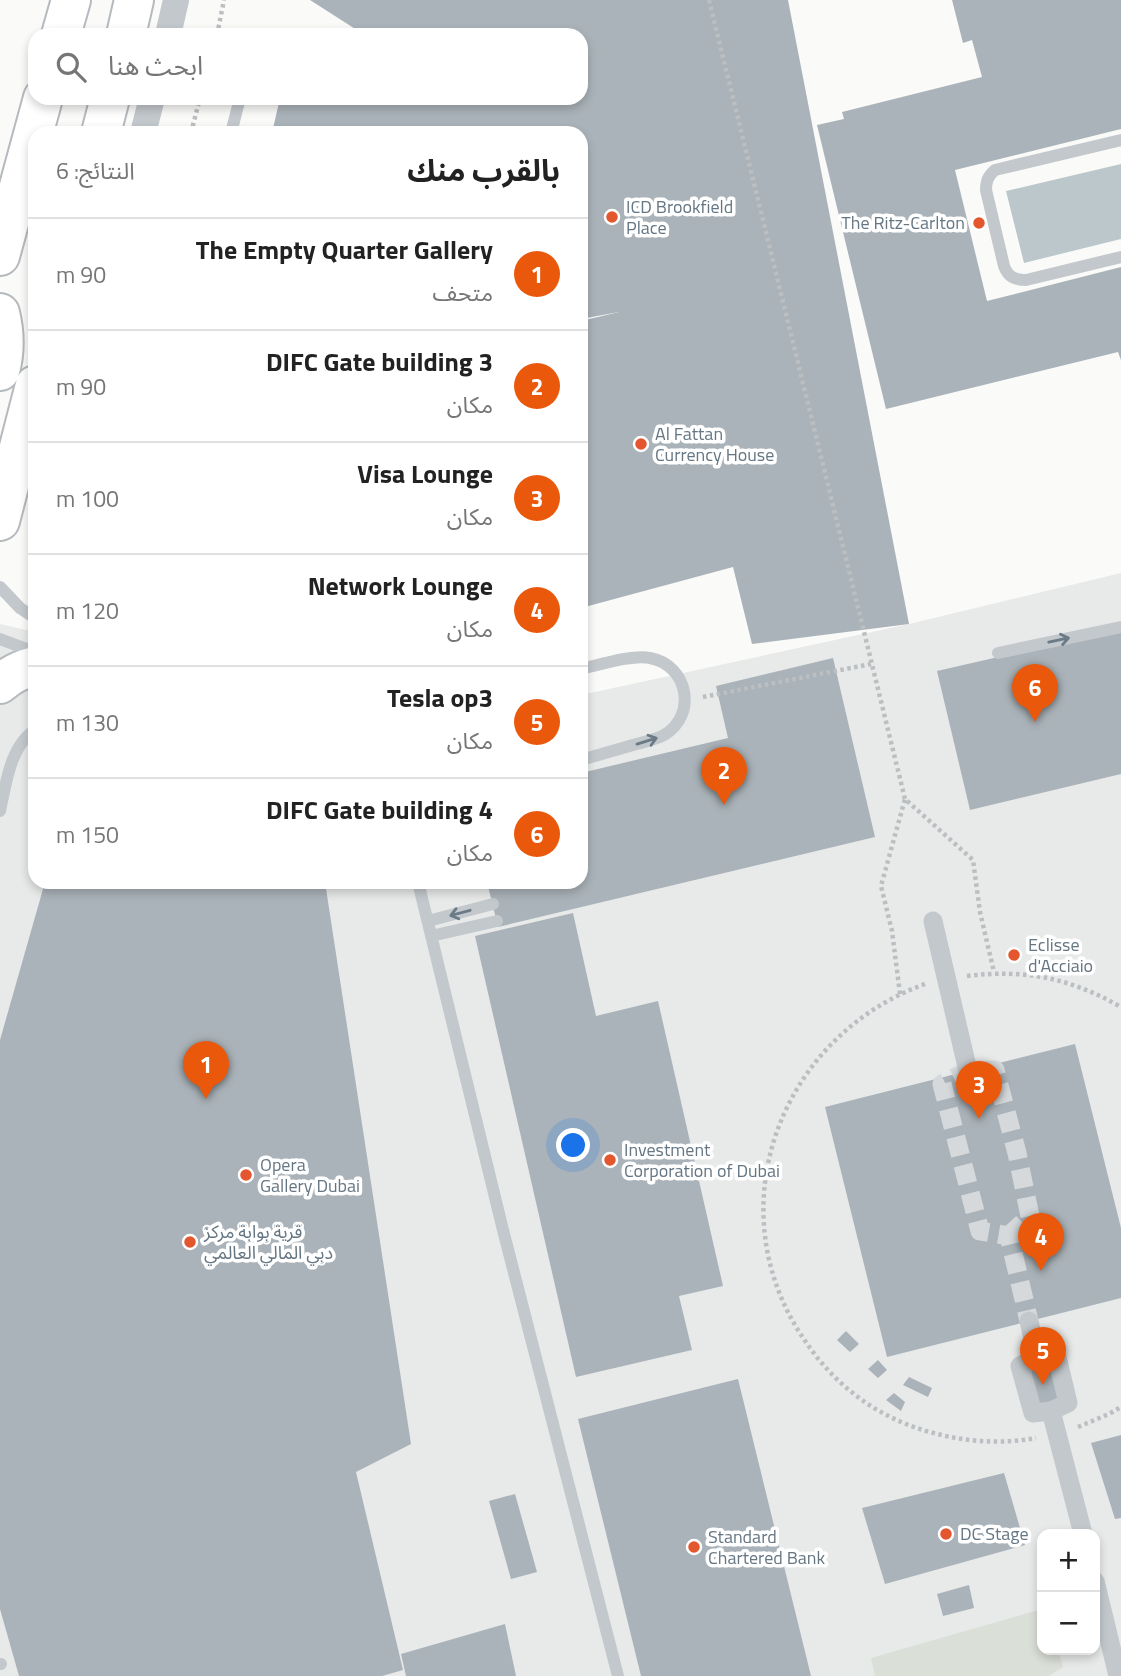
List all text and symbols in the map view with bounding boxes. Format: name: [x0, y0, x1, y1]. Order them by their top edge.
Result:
search box: [28, 28, 588, 105]
text: ابحث هنا: [108, 46, 203, 85]
icon: search: [52, 48, 90, 86]
text: بالقرب منك: [407, 147, 560, 193]
text: النتائج: 6: [56, 153, 135, 188]
place label: ICD Brookfield Place: [626, 193, 733, 241]
marker: ICD Brookfield Place: [604, 209, 620, 225]
place label: The Ritz-Carlton: [841, 209, 965, 236]
marker: The Ritz-Carlton: [971, 215, 987, 231]
text: The Empty Quarter Gallery: [196, 230, 493, 269]
text: 90 m: [56, 257, 106, 292]
text: 1: [531, 257, 543, 292]
text: متحف: [432, 275, 493, 310]
text: DIFC Gate building 3: [266, 342, 493, 381]
text: 90 m: [56, 369, 106, 404]
text: 2: [531, 369, 543, 404]
text: مكان: [447, 387, 493, 422]
place label: Al Fattan Currency House: [655, 420, 774, 468]
marker: Al Fattan Currency House: [633, 436, 649, 452]
text: Visa Lounge: [357, 454, 493, 493]
text: 100 m: [56, 481, 119, 516]
text: 3: [531, 481, 543, 516]
text: مكان: [447, 499, 493, 534]
text: Network Lounge: [308, 566, 493, 605]
text: 120 m: [56, 593, 119, 628]
text: 4: [531, 593, 543, 628]
text: مكان: [447, 611, 493, 646]
one-way arrow: [1047, 632, 1070, 646]
pin: 6: [1012, 664, 1058, 722]
text: Tesla op3: [387, 678, 493, 717]
text: 130 m: [56, 705, 119, 740]
text: 5: [531, 705, 543, 740]
text: مكان: [447, 723, 493, 758]
one-way arrow: [635, 734, 657, 746]
pin: 2: [701, 747, 747, 805]
text: DIFC Gate building 4: [266, 790, 493, 829]
text: 150 m: [56, 817, 119, 852]
text: 6: [531, 817, 543, 852]
text: مكان: [447, 835, 493, 870]
one-way arrow: [449, 907, 471, 920]
place label: Eclisse d'Acciaio: [1028, 931, 1093, 979]
marker: Eclisse d'Acciaio: [1006, 947, 1022, 963]
pin: 1: [183, 1041, 229, 1099]
pin: 3: [956, 1061, 1002, 1119]
your location: [556, 1128, 590, 1162]
place label: Investment Corporation of Dubai: [624, 1136, 780, 1184]
place label: Opera Gallery Dubai: [260, 1151, 360, 1199]
marker: Investment Corporation of Dubai: [602, 1152, 618, 1168]
marker: Opera Gallery Dubai: [238, 1167, 254, 1183]
pin: 4: [1018, 1213, 1064, 1271]
place label: قرية بوابة مركز دبي المالي العالمي: [203, 1218, 333, 1266]
marker: قرية بوابة مركز دبي المالي العالمي: [182, 1234, 198, 1250]
pin: 5: [1020, 1327, 1066, 1385]
place label: DC Stage: [960, 1520, 1029, 1547]
place label: Standard Chartered Bank: [708, 1523, 826, 1571]
marker: DC Stage: [938, 1526, 954, 1542]
map controls: [1037, 1529, 1100, 1655]
button: +: [1037, 1529, 1100, 1592]
marker: Standard Chartered Bank: [686, 1539, 702, 1555]
button: −: [1037, 1592, 1100, 1655]

